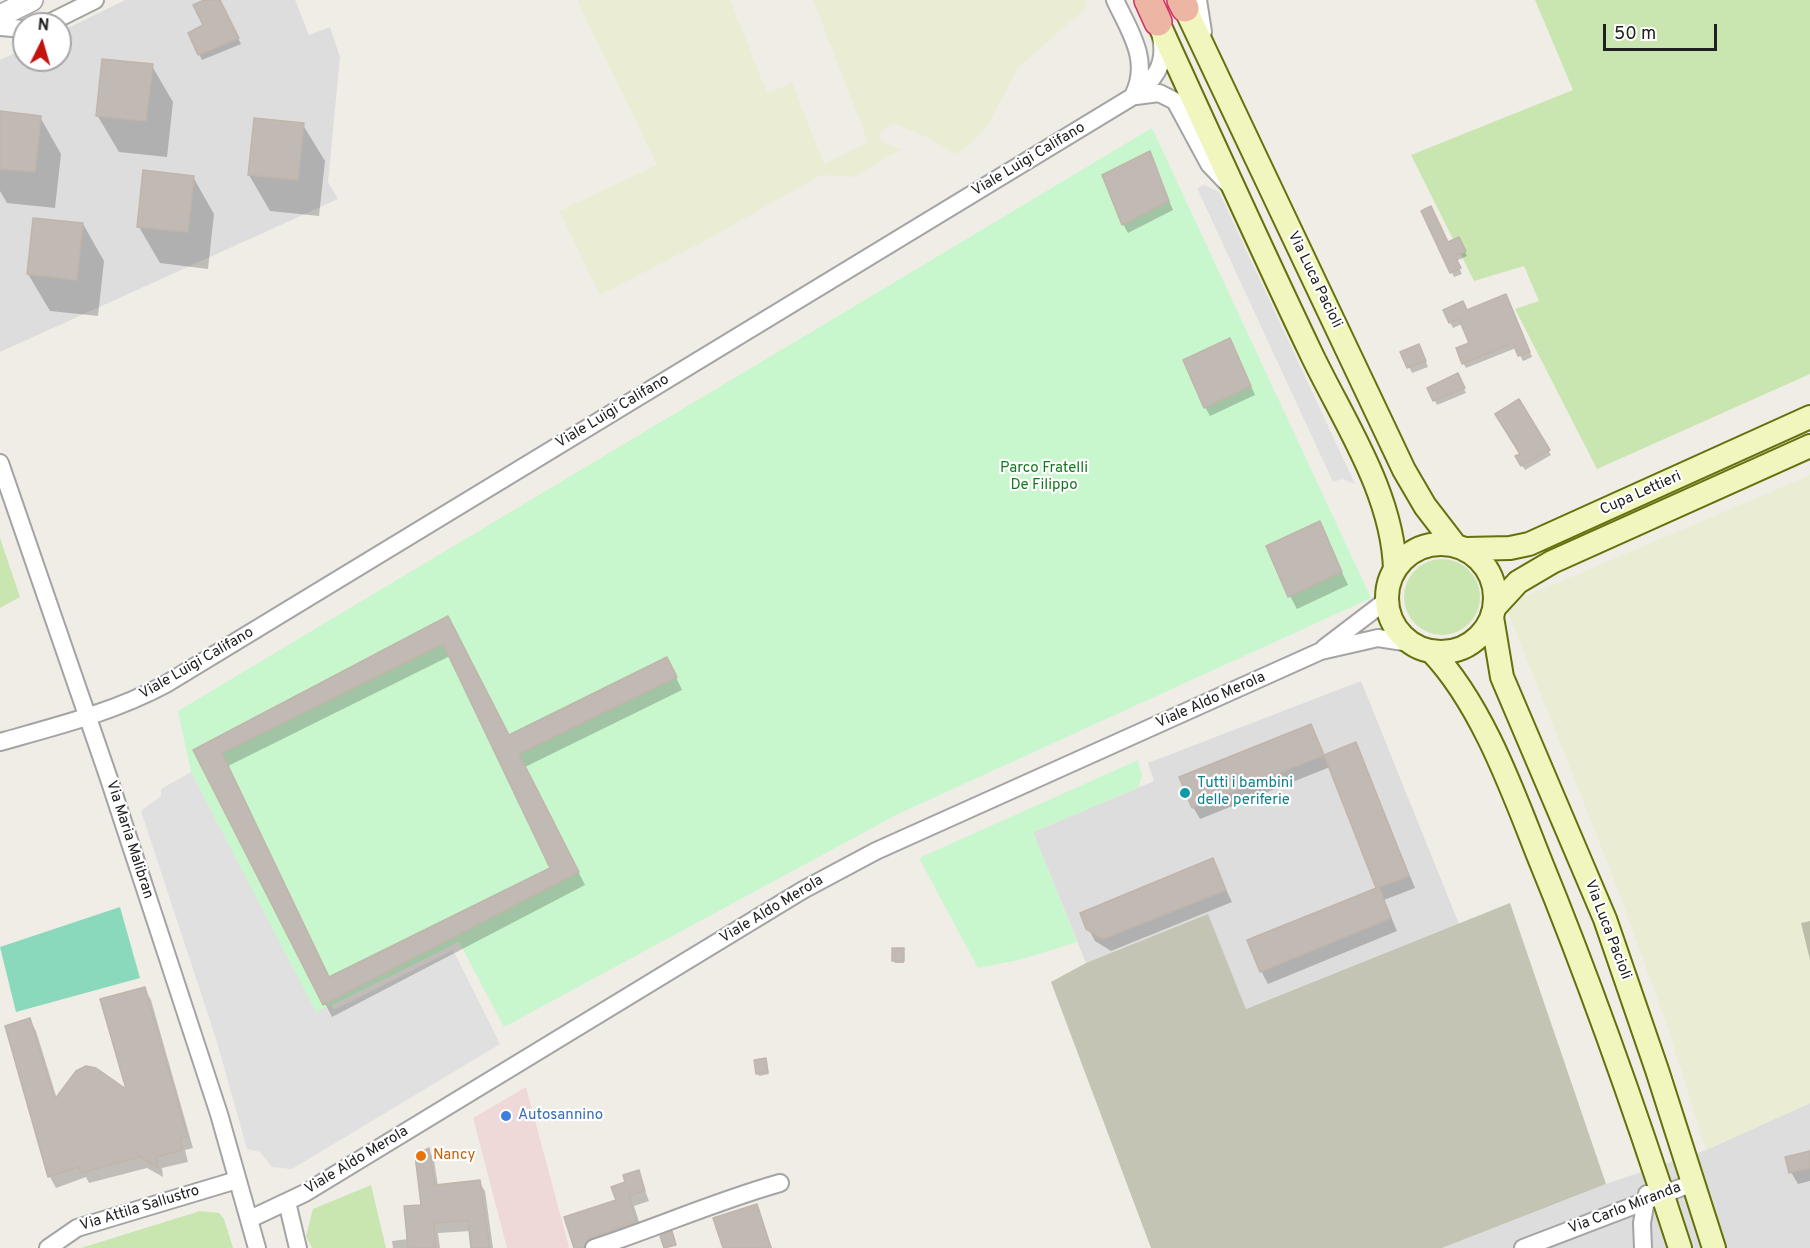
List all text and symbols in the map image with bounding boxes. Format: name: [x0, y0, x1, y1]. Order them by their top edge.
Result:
north arrow: [12, 12, 72, 72]
scale bar: [1606, 12, 1720, 50]
text: N: [37, 16, 50, 37]
text: 50 m: [1614, 23, 1656, 46]
street label: Viale Luigi Califano: [969, 119, 1089, 201]
street label: Via Luca Pacioli: [1283, 229, 1345, 331]
street label: Viale Luigi Califano: [553, 371, 673, 453]
park label: Parco Fratelli De Filippo: [1000, 460, 1088, 495]
street label: Cupa Lettieri: [1598, 468, 1684, 520]
street label: Viale Luigi Califano: [137, 624, 257, 704]
street label: Viale Aldo Merola: [1154, 669, 1268, 733]
place label: Tutti i bambini delle periferie: [1197, 775, 1293, 810]
street label: Via Maria Malibran: [101, 779, 157, 901]
marker: Tutti i bambini delle periferie: [1178, 786, 1192, 800]
street label: Viale Aldo Merola: [717, 872, 827, 948]
street label: Via Luca Pacioli: [1580, 878, 1634, 982]
place label: Autosannino: [518, 1107, 603, 1125]
marker: Autosannino: [499, 1109, 513, 1123]
street label: Viale Aldo Merola: [302, 1123, 412, 1199]
place label: Nancy: [433, 1147, 475, 1165]
marker: Nancy: [414, 1149, 428, 1163]
street label: Via Carlo Miranda: [1566, 1179, 1684, 1239]
street label: Via Attila Sallustro: [78, 1182, 202, 1236]

